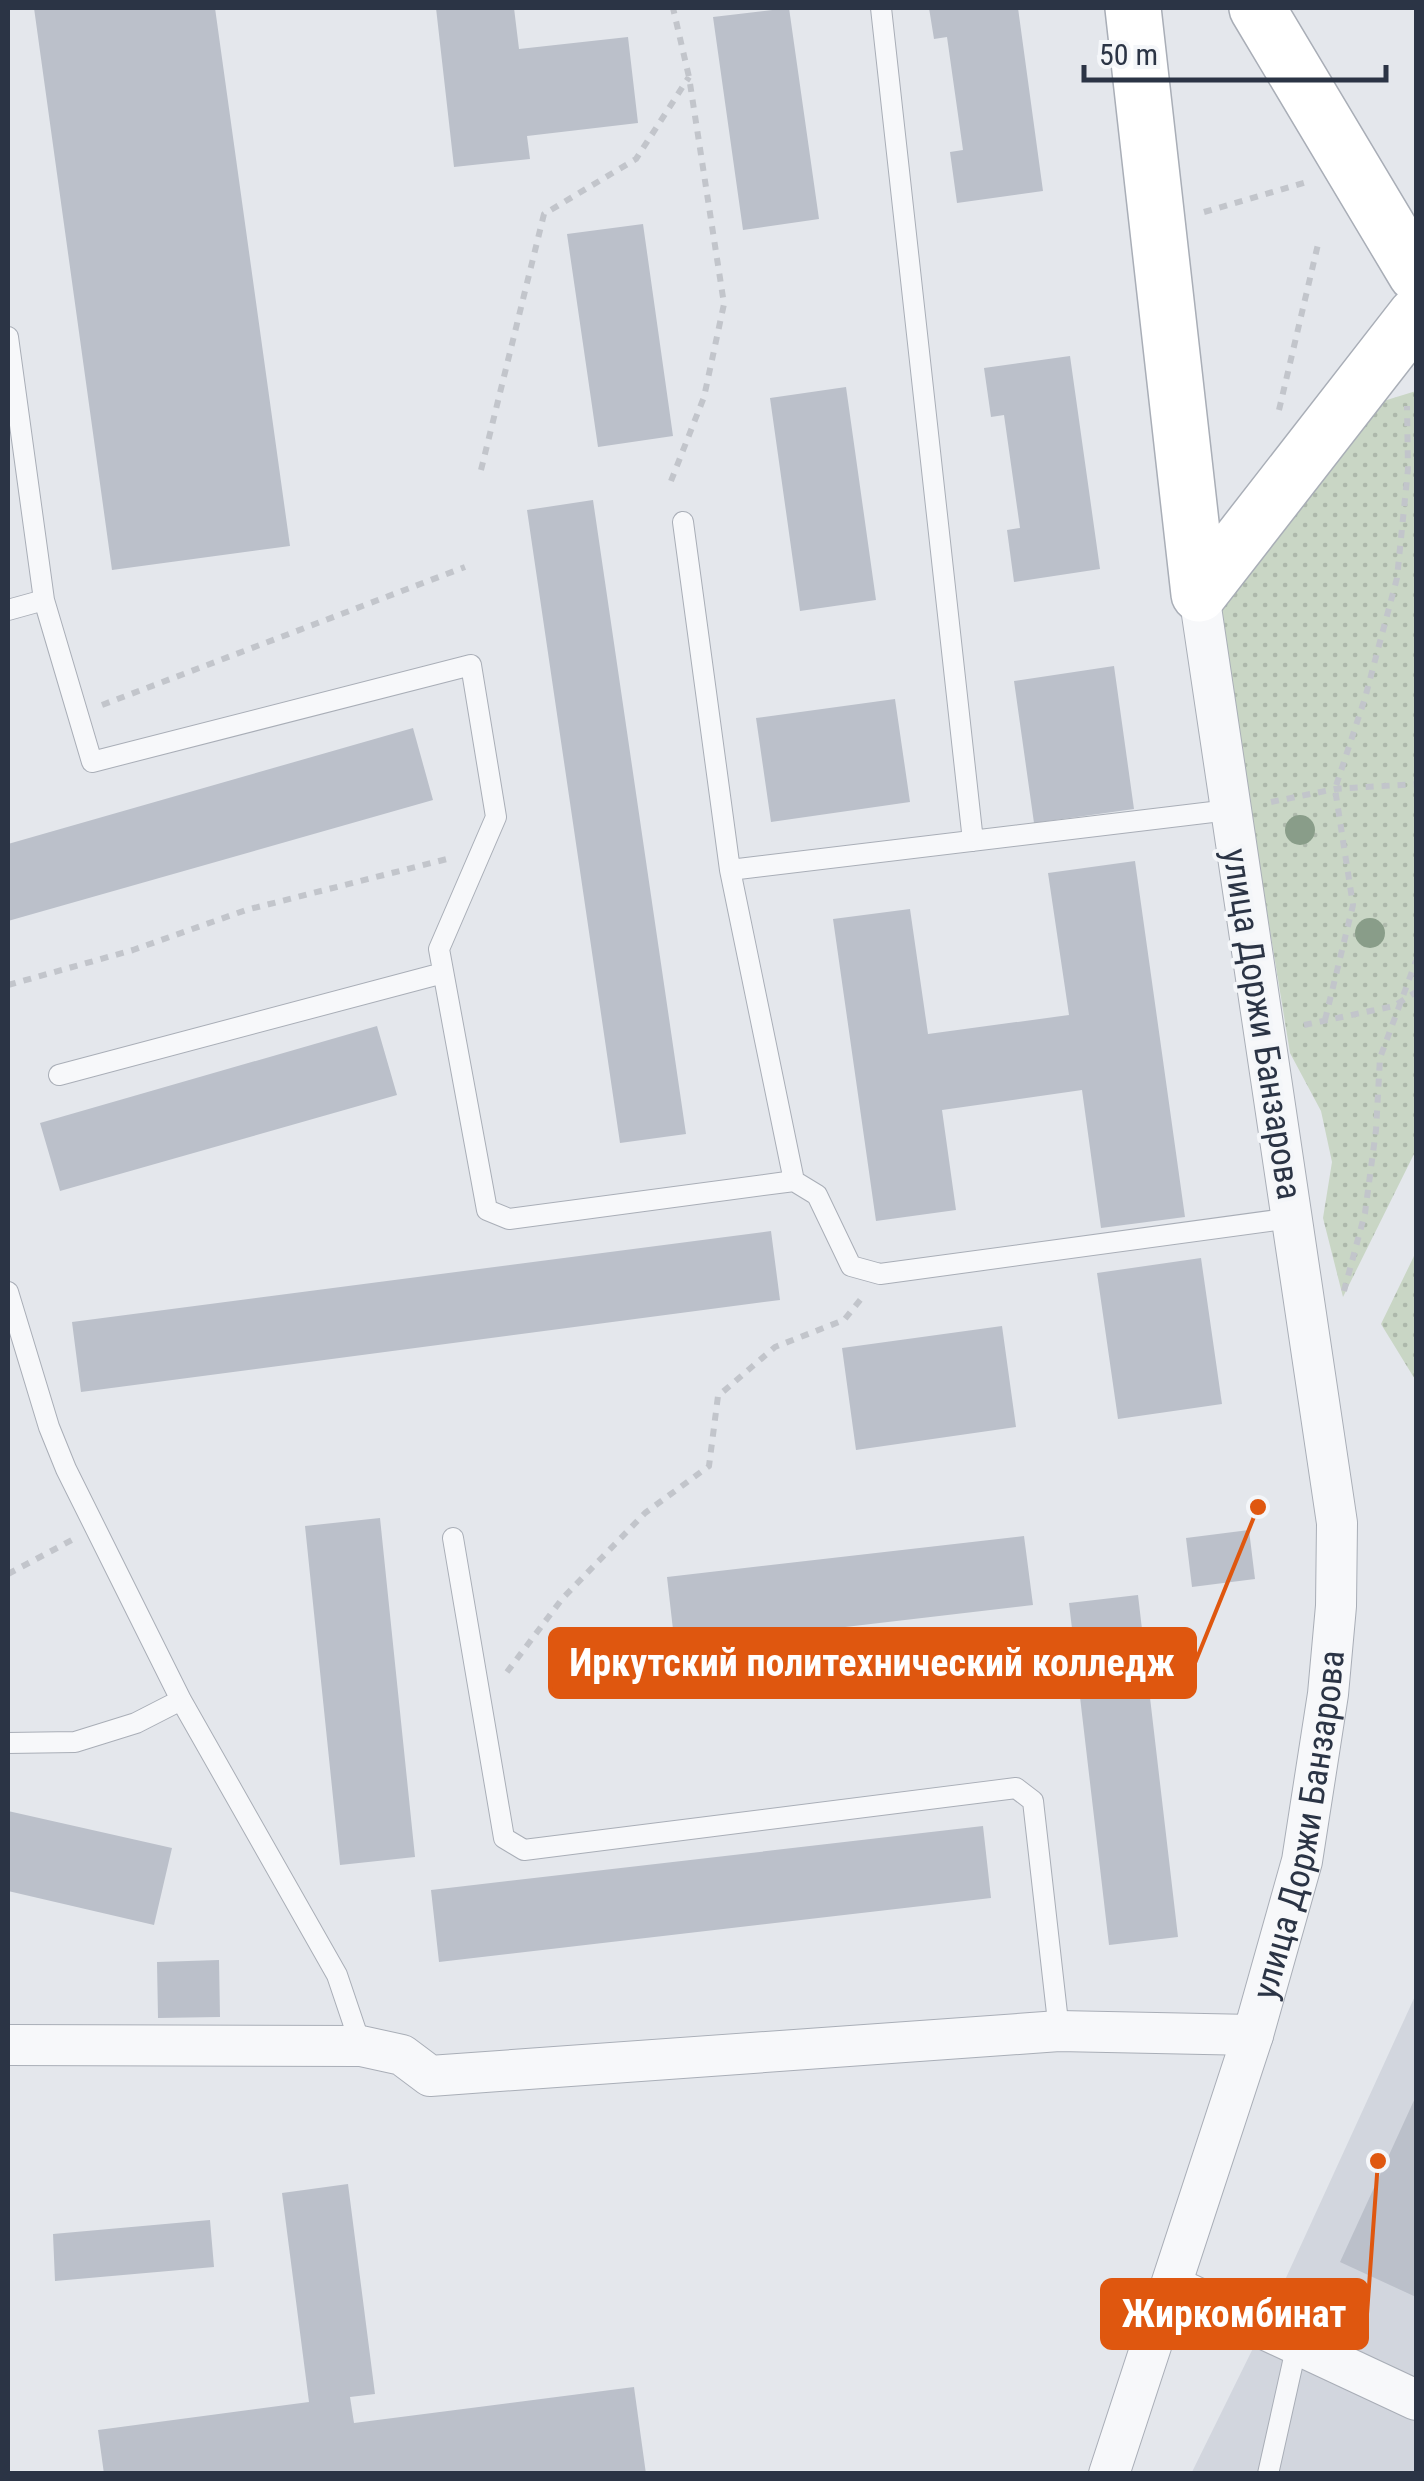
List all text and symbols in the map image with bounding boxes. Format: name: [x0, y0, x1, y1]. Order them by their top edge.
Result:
scale bar: [1084, 20, 1386, 82]
text: 50 m: [1099, 37, 1158, 72]
street label: улица Доржи Банзарова: [1214, 846, 1310, 1202]
callout: Иркутский политехнический колледж: [550, 1629, 1195, 1697]
text: Иркутский политехнический колледж: [569, 1641, 1175, 1685]
street label: улица Доржи Банзарова: [1244, 1649, 1352, 2004]
callout: Жиркомбинат: [1102, 2280, 1367, 2348]
text: Жиркомбинат: [1121, 2292, 1347, 2336]

